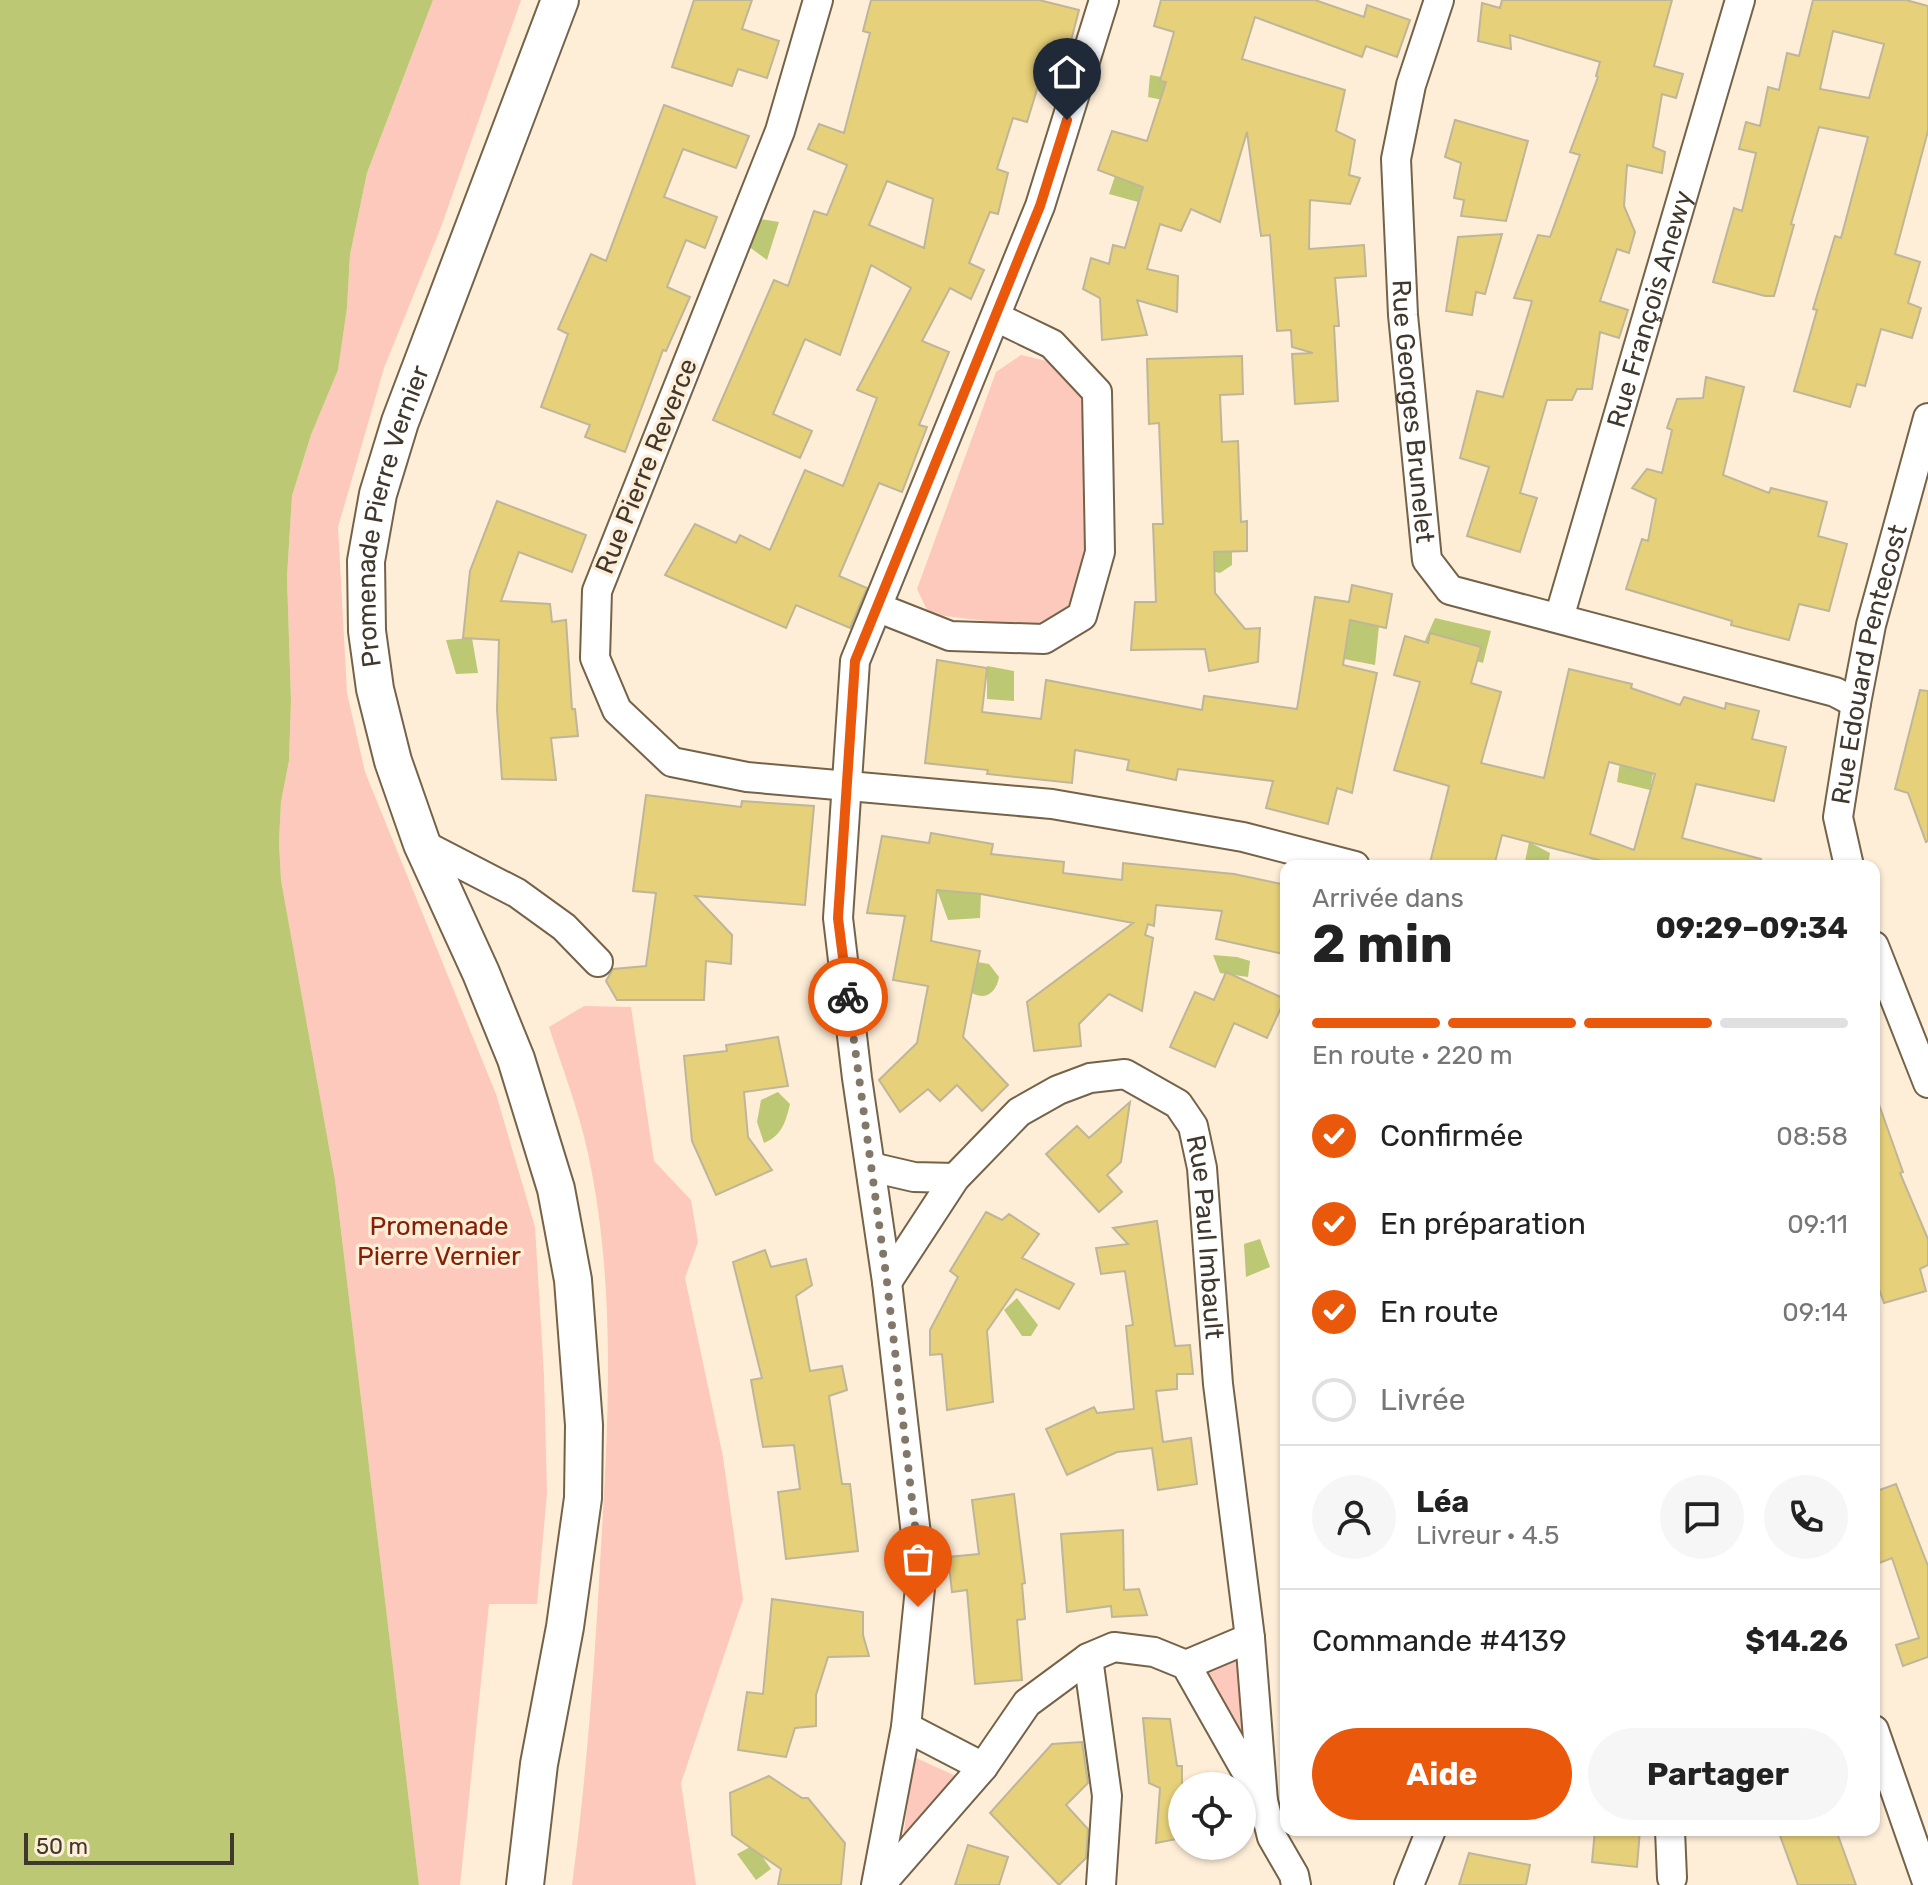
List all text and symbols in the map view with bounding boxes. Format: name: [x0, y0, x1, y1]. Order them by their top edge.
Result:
pin: [1033, 38, 1101, 120]
icon: home: [1045, 50, 1089, 94]
street label: Rue François Anewy: [1601, 187, 1699, 431]
street label: Rue Georges Brunelet: [1385, 279, 1440, 545]
street label: Rue Pierre Reverce: [589, 354, 704, 578]
street label: Promenade Pierre Vernier: [351, 361, 436, 669]
street label: Rue Edouard Pentecost: [1825, 521, 1914, 807]
text: Arrivée dans: [1312, 883, 1464, 914]
text: 09:29–09:34: [1655, 910, 1848, 946]
text: 2 min: [1312, 913, 1453, 975]
courier: [808, 957, 888, 1037]
icon: bike: [826, 975, 870, 1019]
text: En route · 220 m: [1312, 1040, 1513, 1071]
icon: check: [1312, 1114, 1356, 1158]
text: Confirmée: [1380, 1118, 1523, 1154]
text: 08:58: [1776, 1121, 1848, 1152]
street label: Rue Paul Imbault: [1179, 1132, 1230, 1340]
icon: check: [1312, 1202, 1356, 1246]
text: En préparation: [1380, 1206, 1586, 1242]
text: 09:11: [1787, 1209, 1848, 1240]
park label: Promenade Pierre Vernier: [357, 1211, 521, 1272]
icon: check: [1312, 1290, 1356, 1334]
text: En route: [1380, 1294, 1499, 1330]
text: 09:14: [1782, 1297, 1848, 1328]
text: Livrée: [1380, 1382, 1465, 1418]
button: person: [1312, 1475, 1396, 1559]
button: chat: [1660, 1475, 1744, 1559]
button: phone: [1764, 1475, 1848, 1559]
text: Léa: [1416, 1484, 1469, 1520]
text: Livreur · 4.5: [1416, 1520, 1560, 1551]
pin: [884, 1525, 952, 1607]
icon: bag: [896, 1537, 940, 1581]
text: Commande #4139: [1312, 1623, 1567, 1659]
text: $14.26: [1745, 1623, 1848, 1659]
button: Aide: [1312, 1728, 1572, 1820]
button: Partager: [1588, 1728, 1848, 1820]
map controls: [1168, 1772, 1256, 1860]
button: locate: [1168, 1772, 1256, 1860]
scale bar: [24, 1829, 234, 1865]
text: 50 m: [36, 1833, 88, 1860]

